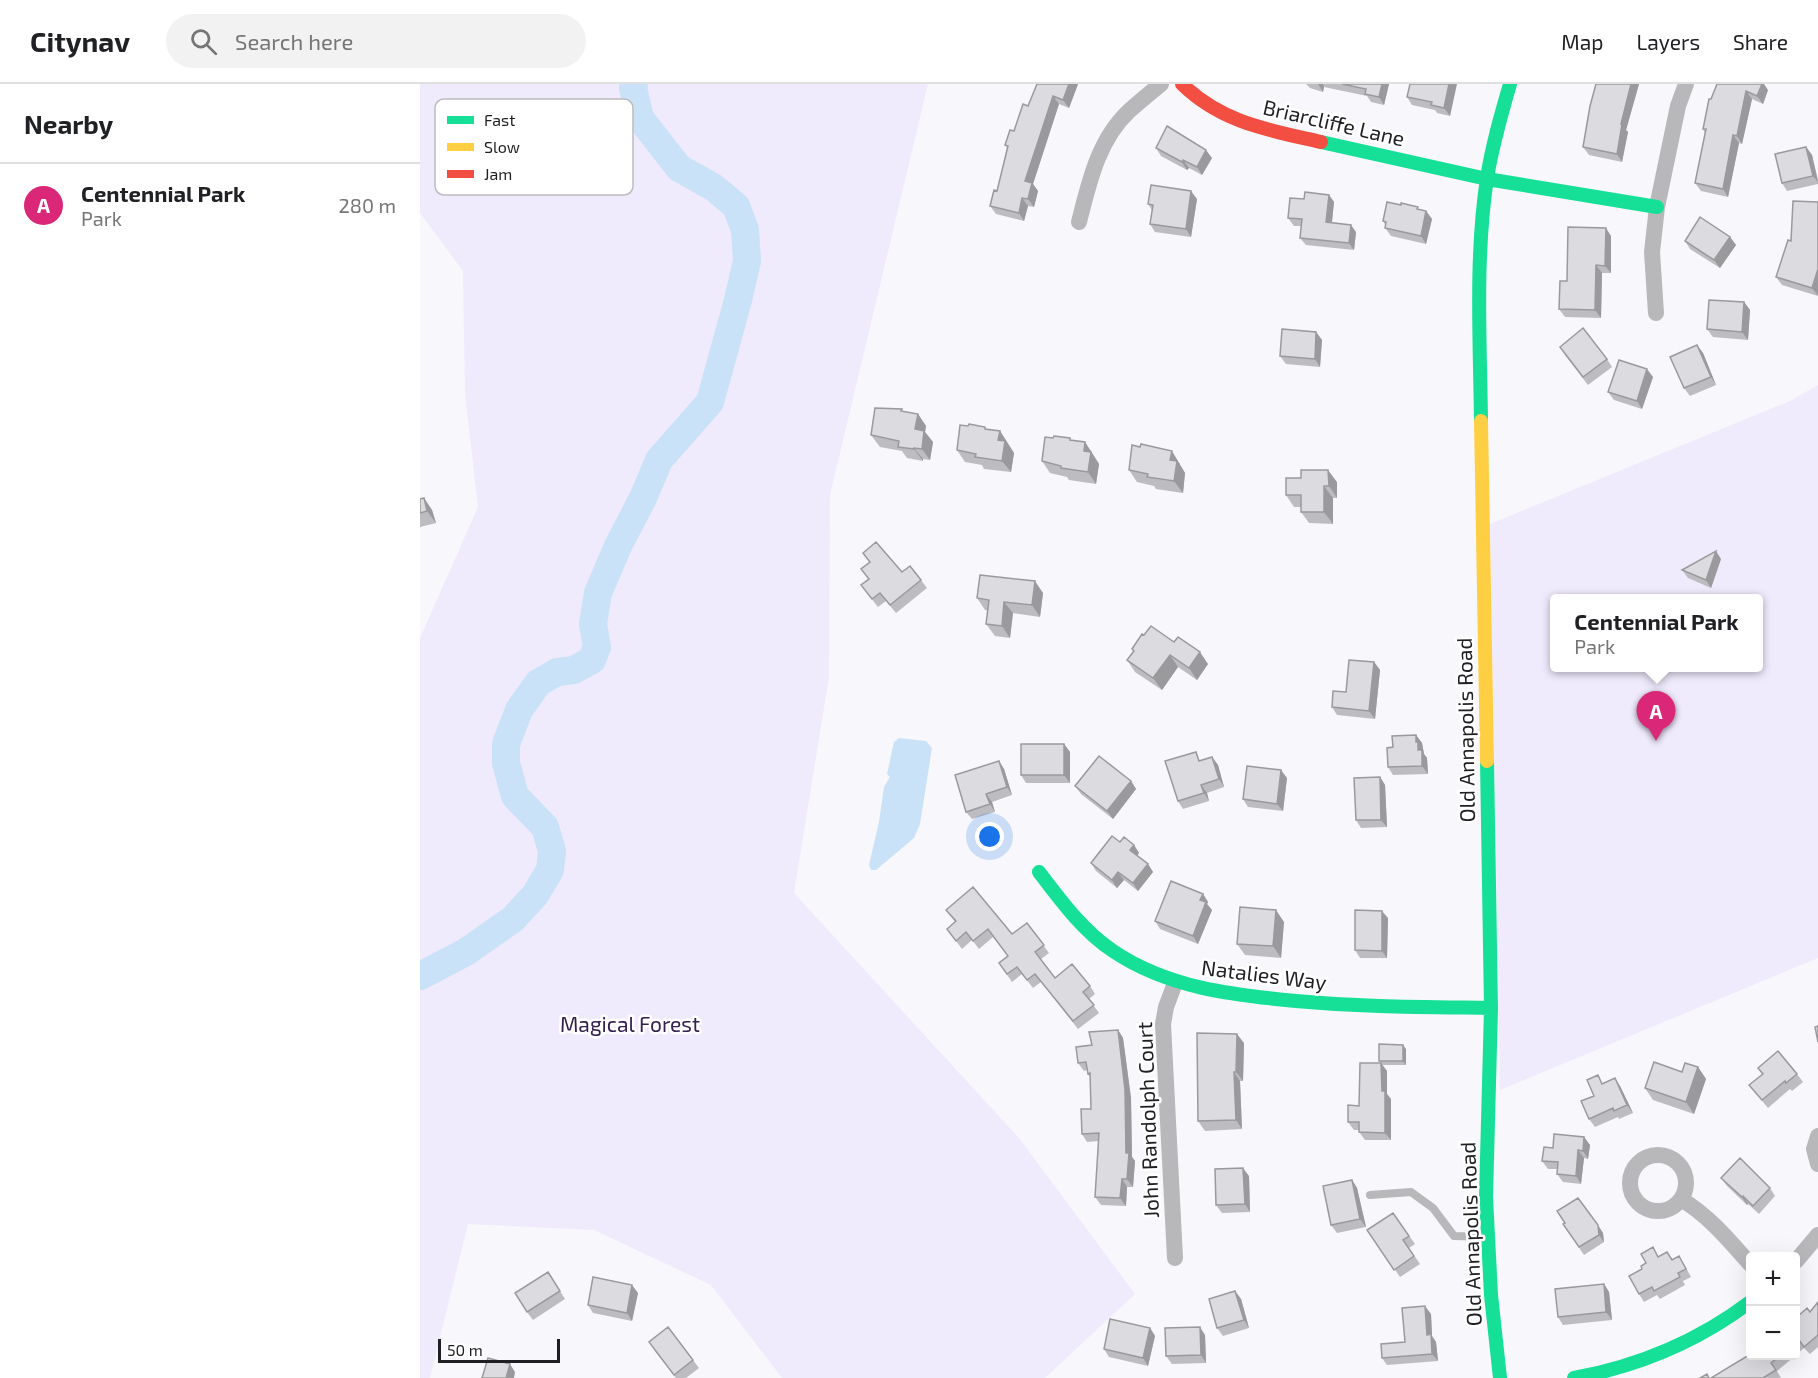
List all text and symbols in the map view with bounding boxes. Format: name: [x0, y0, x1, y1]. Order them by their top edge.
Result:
search box: [166, 14, 586, 68]
text: Citynav: [30, 24, 130, 58]
icon: search: [187, 25, 220, 58]
text: Search here: [235, 28, 353, 54]
text: Map: [1561, 29, 1603, 54]
text: Layers: [1636, 29, 1700, 54]
text: Share: [1733, 29, 1788, 54]
street label: Briarcliffe Lane: [1261, 94, 1407, 150]
legend: [435, 99, 633, 195]
text: Nearby: [24, 108, 113, 139]
text: Fast: [484, 110, 515, 129]
text: Slow: [484, 137, 520, 156]
text: Jam: [484, 164, 512, 183]
text: Centennial Park: [81, 180, 245, 206]
text: A: [37, 193, 50, 217]
text: 280 m: [339, 193, 396, 217]
text: Park: [81, 206, 122, 230]
popup: [1550, 594, 1763, 672]
text: Centennial Park: [1574, 608, 1739, 634]
text: Park: [1574, 634, 1615, 658]
street label: Old Annapolis Road: [1451, 637, 1479, 823]
pin: A: [1636, 692, 1676, 741]
your location: [975, 822, 1004, 851]
street label: Natalies Way: [1200, 954, 1328, 994]
park label: Magical Forest: [560, 1011, 700, 1036]
street label: John Randolph Court: [1131, 1021, 1163, 1219]
street label: Old Annapolis Road: [1454, 1141, 1486, 1327]
map controls: [1746, 1252, 1800, 1360]
button: +: [1746, 1252, 1800, 1306]
button: −: [1746, 1306, 1800, 1360]
scale bar: [438, 1336, 560, 1364]
text: 50 m: [447, 1340, 483, 1359]

